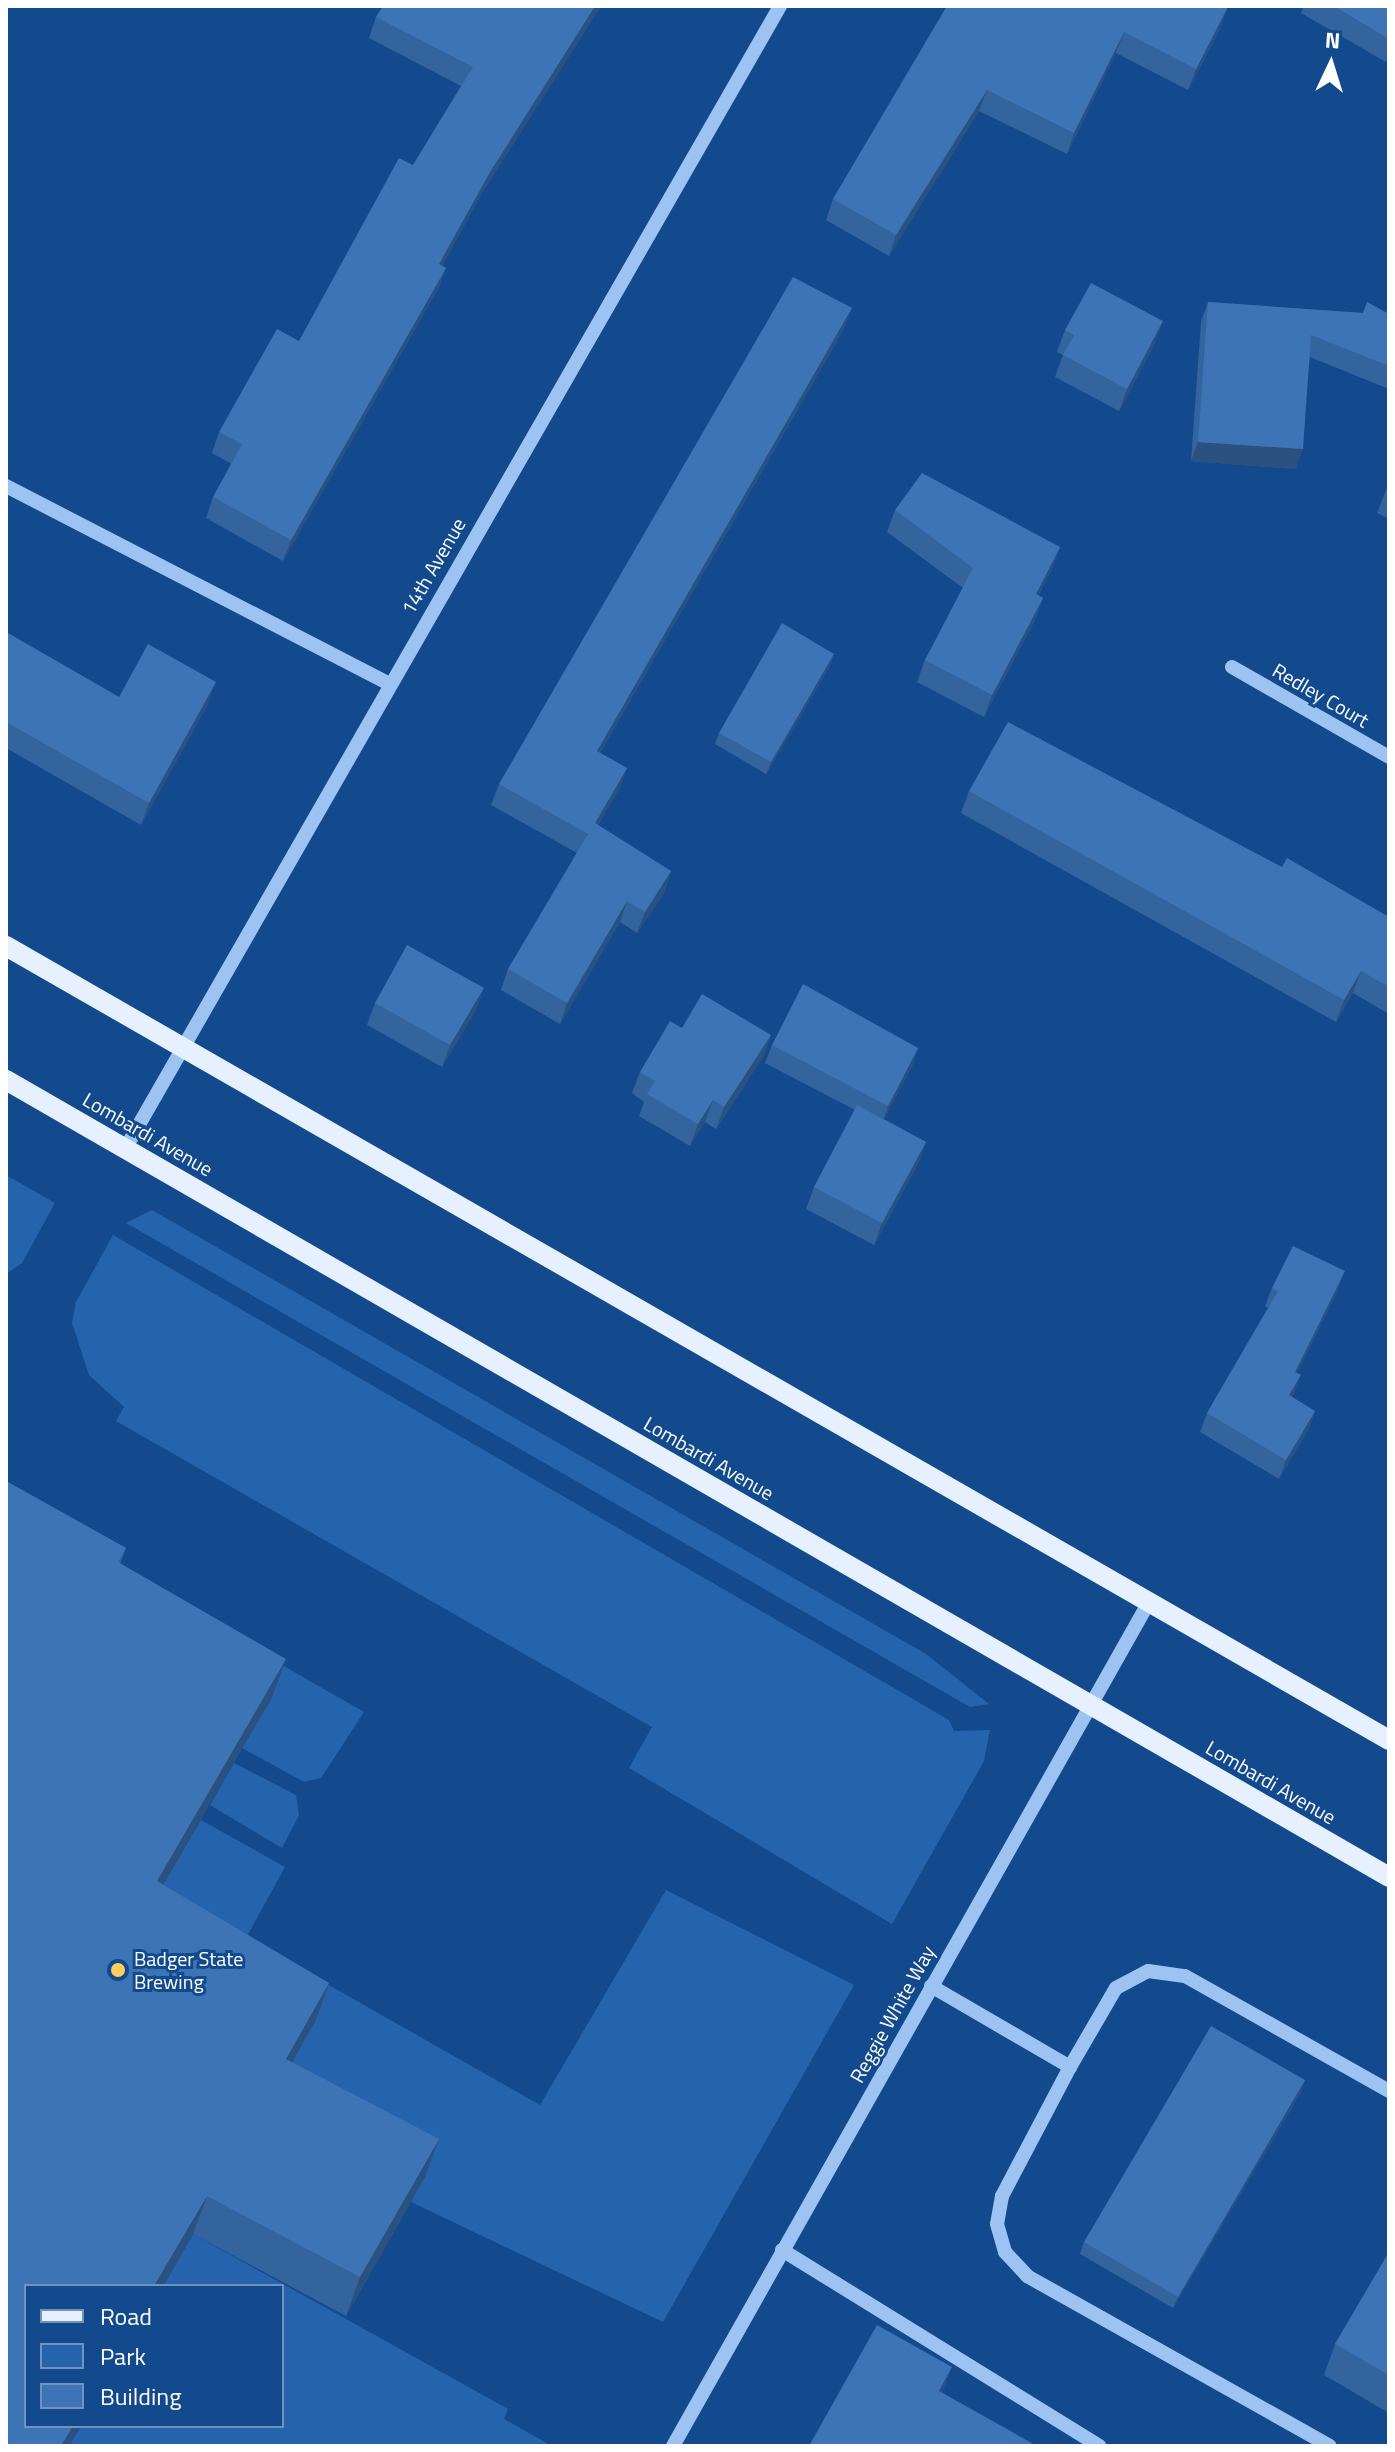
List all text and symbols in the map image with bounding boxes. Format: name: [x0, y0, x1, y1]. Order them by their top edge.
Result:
text: N: [1324, 23, 1341, 58]
north arrow: [1291, 24, 1371, 104]
street label: 14th Avenue: [396, 514, 470, 618]
street label: Redley Court: [1269, 658, 1373, 732]
street label: Lombardi Avenue: [79, 1087, 217, 1181]
street label: Lombardi Avenue: [640, 1411, 778, 1505]
street label: Lombardi Avenue: [1202, 1735, 1340, 1829]
street label: Reggie White Way: [844, 1941, 940, 2087]
place label: Badger State Brewing: [134, 1946, 243, 1993]
marker: Badger State Brewing: [109, 1961, 127, 1979]
legend: [24, 2284, 284, 2428]
text: Road: [100, 2298, 152, 2334]
text: Park: [100, 2338, 146, 2374]
text: Building: [100, 2378, 182, 2414]

